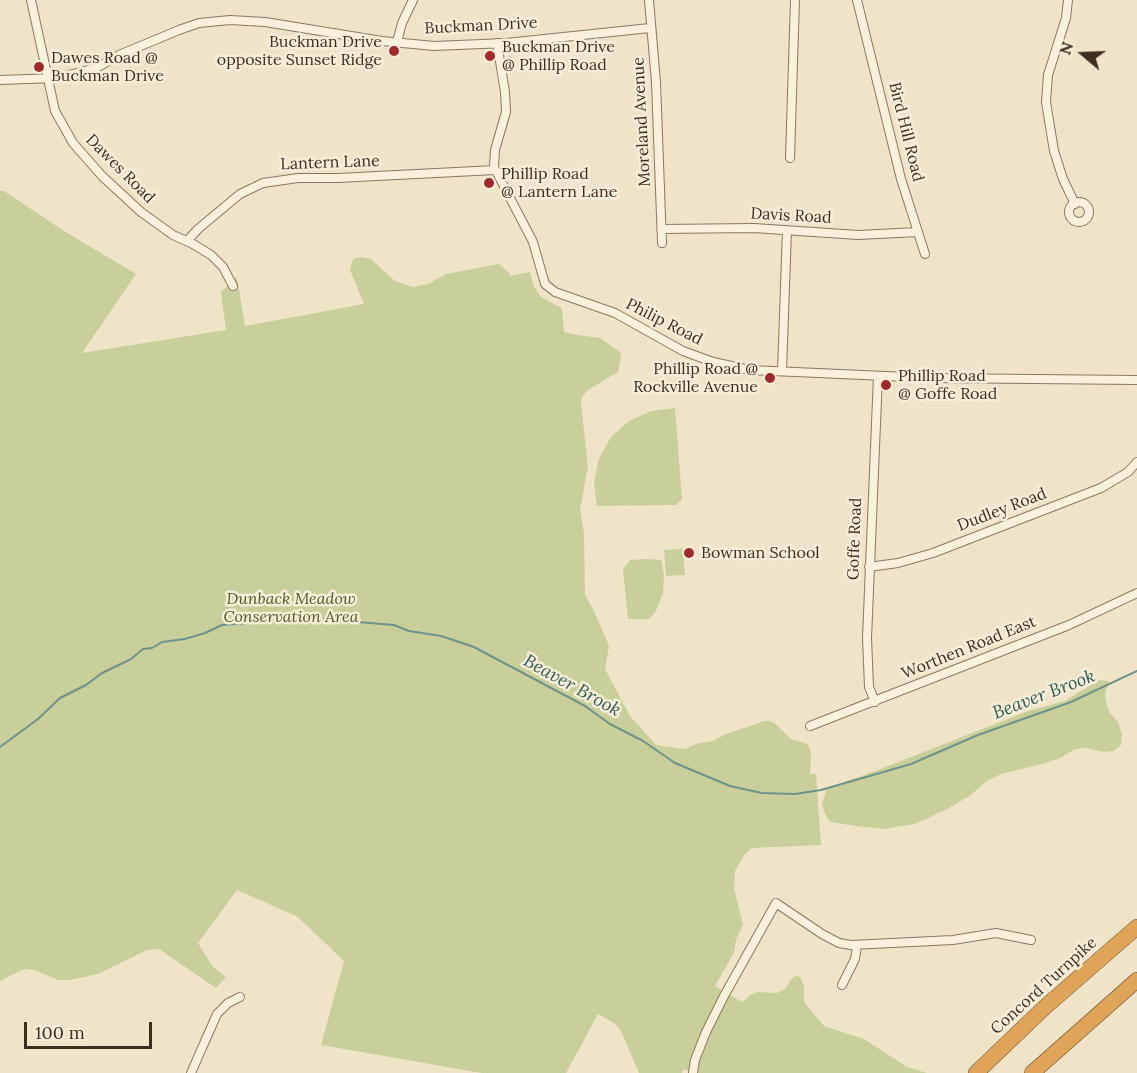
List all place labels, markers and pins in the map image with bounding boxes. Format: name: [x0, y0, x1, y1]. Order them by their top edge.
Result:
place label: Buckman Drive opposite Sunset Ridge: [217, 32, 382, 70]
place label: Buckman Drive @ Phillip Road: [502, 37, 615, 75]
marker: Buckman Drive opposite Sunset Ridge: [387, 44, 401, 58]
place label: Dawes Road @ Buckman Drive: [51, 48, 164, 86]
marker: Buckman Drive @ Phillip Road: [483, 49, 497, 63]
marker: Dawes Road @ Buckman Drive: [32, 60, 46, 74]
place label: Phillip Road @ Lantern Lane: [501, 164, 617, 202]
marker: Phillip Road @ Lantern Lane: [482, 176, 496, 190]
place label: Phillip Road @ Rockville Avenue: [633, 359, 758, 397]
place label: Phillip Road @ Goffe Road: [898, 366, 997, 404]
marker: Phillip Road @ Rockville Avenue: [763, 371, 777, 385]
marker: Phillip Road @ Goffe Road: [879, 378, 893, 392]
place label: Bowman School: [701, 543, 820, 563]
marker: Bowman School: [682, 546, 696, 560]

